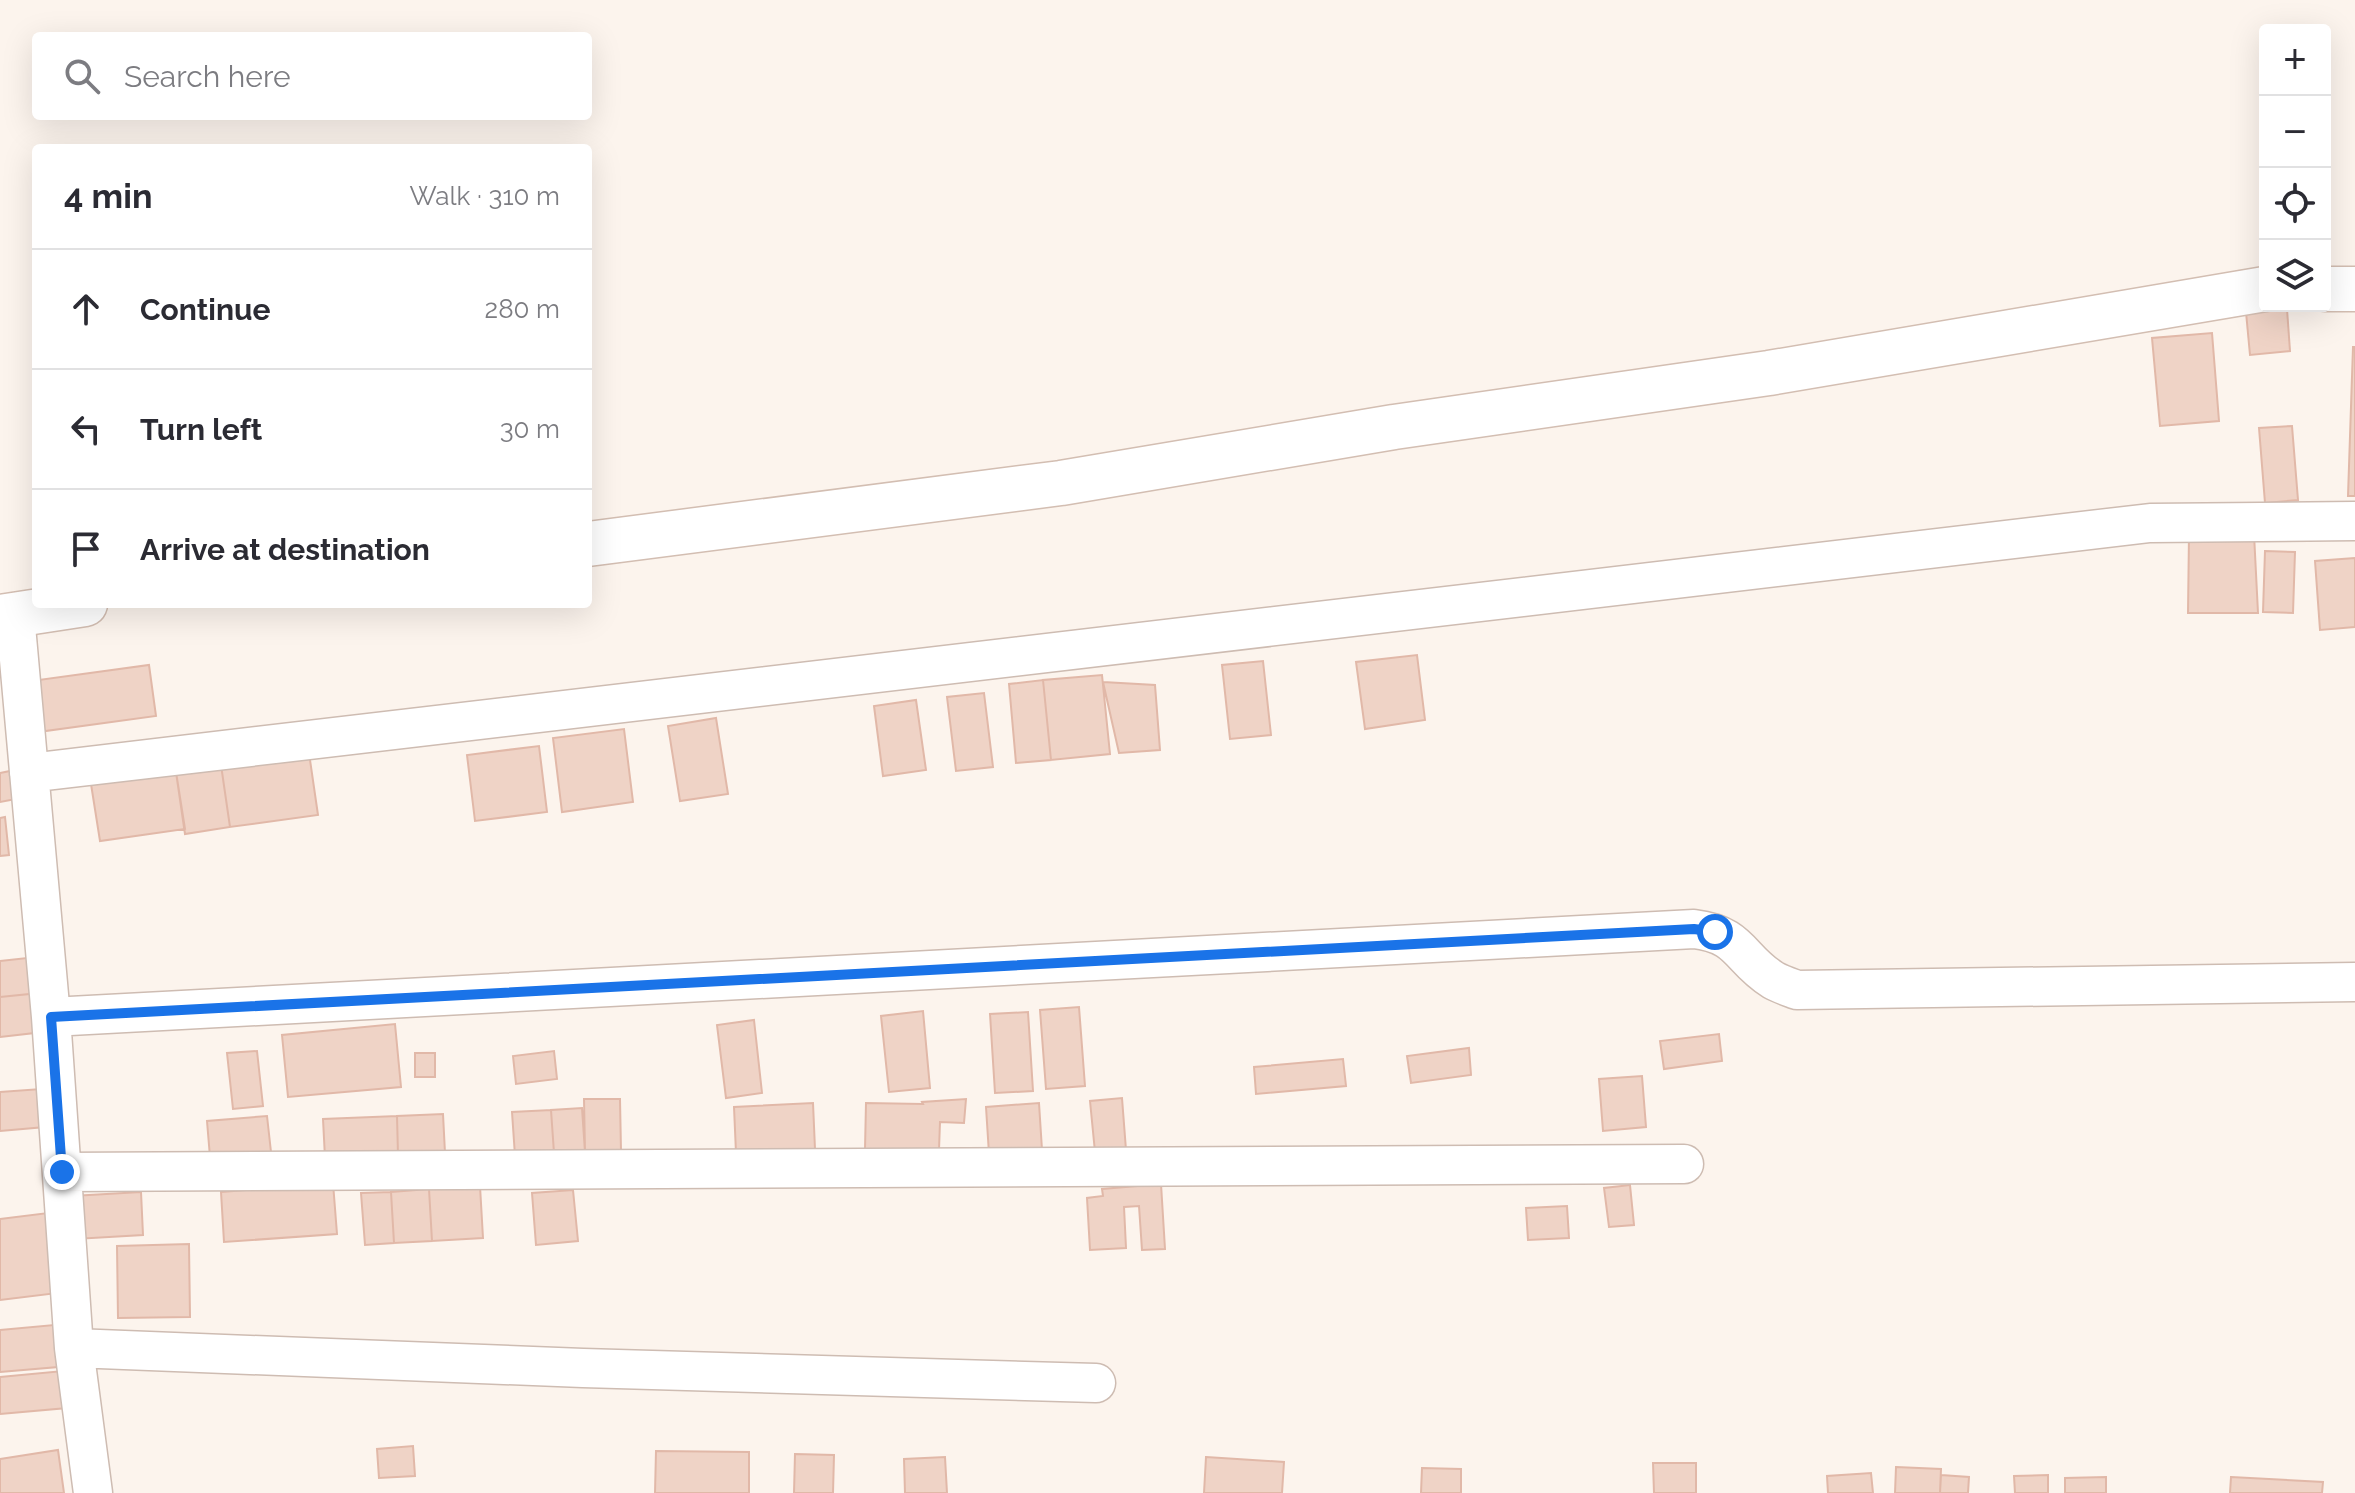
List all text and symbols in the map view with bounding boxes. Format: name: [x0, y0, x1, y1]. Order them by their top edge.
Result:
map controls: [2259, 24, 2331, 312]
button: +: [2259, 24, 2331, 96]
search box: [32, 32, 592, 120]
icon: search: [60, 54, 104, 98]
text: Search here: [124, 59, 291, 94]
button: −: [2259, 96, 2331, 168]
button: locate: [2259, 168, 2331, 240]
text: 4 min: [64, 176, 152, 216]
text: Walk · 310 m: [410, 181, 560, 211]
button: layers: [2259, 240, 2331, 312]
icon: ahead: [64, 287, 108, 331]
text: Continue: [140, 292, 271, 327]
text: 280 m: [485, 294, 560, 324]
icon: left: [64, 407, 108, 451]
text: Turn left: [140, 412, 262, 447]
text: 30 m: [500, 414, 560, 444]
icon: arrive: [64, 527, 108, 571]
text: Arrive at destination: [140, 532, 430, 567]
route start: [1697, 914, 1733, 950]
route end: [44, 1154, 80, 1190]

